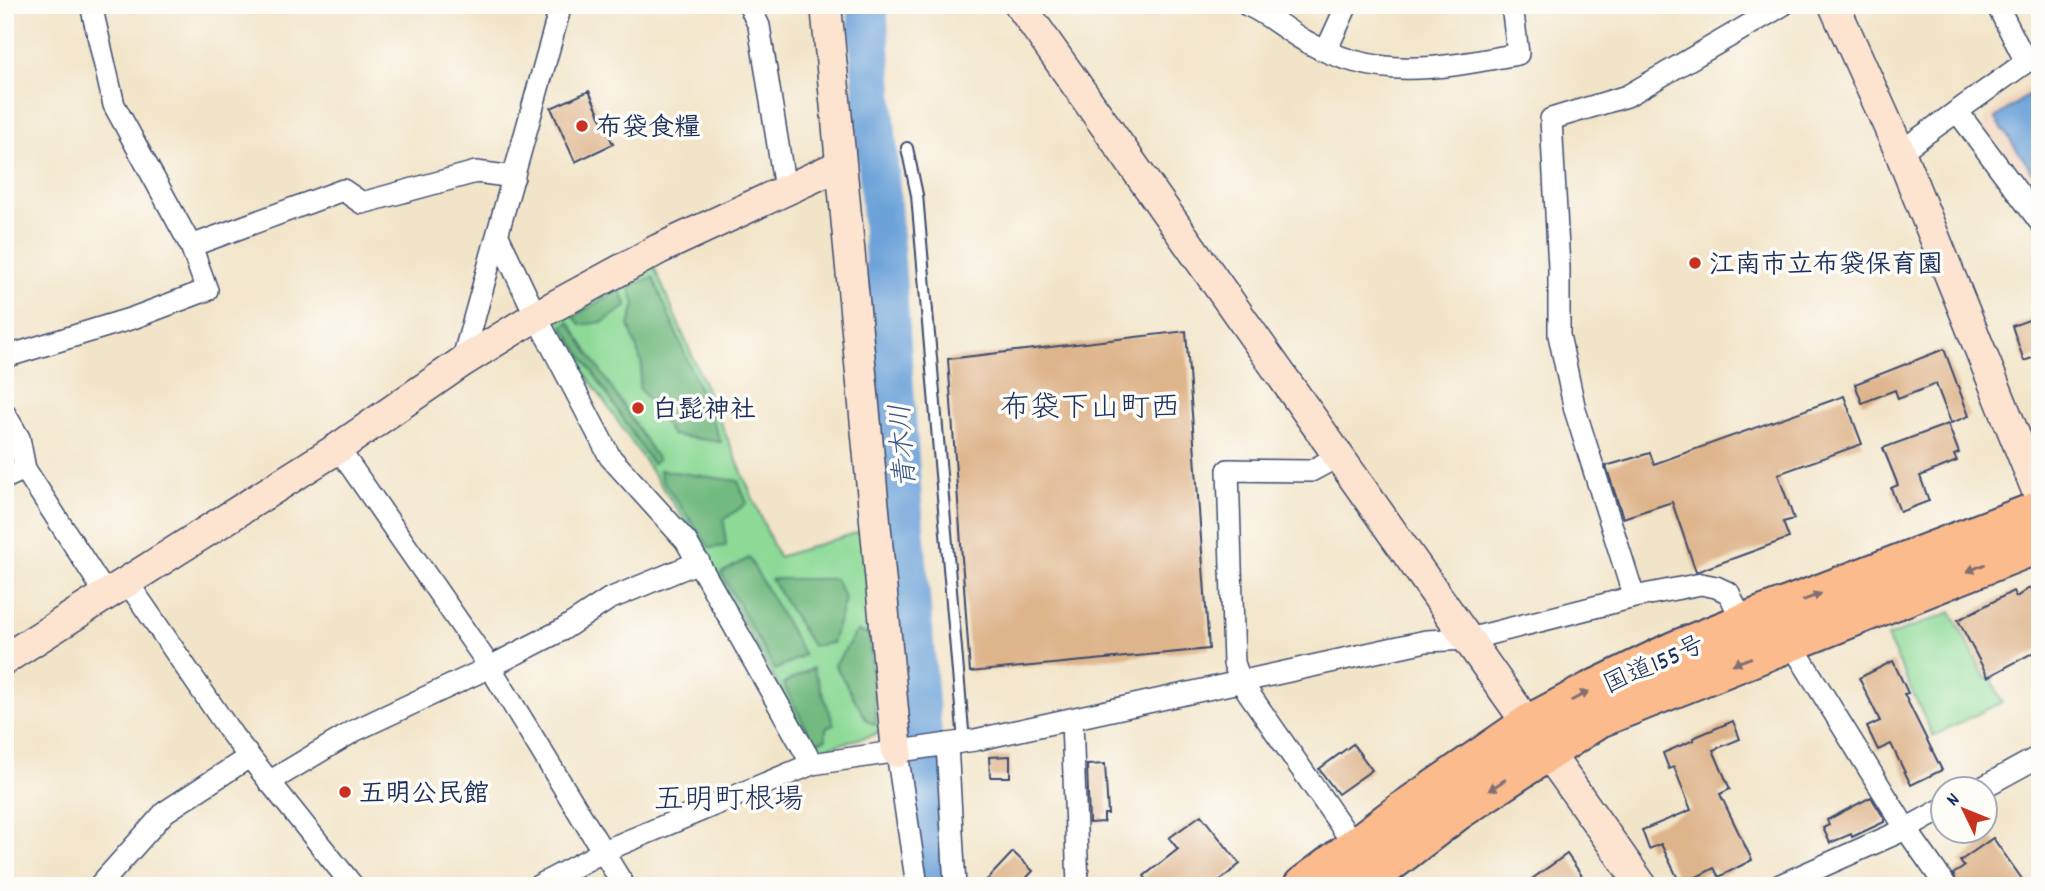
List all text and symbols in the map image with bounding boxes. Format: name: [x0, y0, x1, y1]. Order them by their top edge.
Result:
place label: 布袋食糧: [596, 111, 700, 148]
marker: 布袋食糧: [574, 118, 590, 134]
place label: 江南市立布袋保育園: [1709, 248, 1943, 285]
marker: 江南市立布袋保育園: [1687, 255, 1703, 271]
district label: 布袋下山町西: [1000, 389, 1180, 432]
place label: 白髭神社: [652, 393, 756, 430]
marker: 白髭神社: [630, 400, 646, 416]
water label: 青木川: [883, 402, 929, 489]
one-way arrow: [1966, 563, 1987, 574]
one-way arrow: [1801, 591, 1822, 602]
street label: 国道155号: [1598, 627, 1711, 705]
one-way arrow: [1732, 656, 1753, 667]
one-way arrow: [1571, 691, 1591, 703]
north arrow: [1930, 776, 2000, 846]
place label: 五明公民館: [359, 777, 489, 814]
one-way arrow: [1487, 778, 1506, 791]
district label: 五明町根場: [654, 781, 804, 824]
marker: 五明公民館: [337, 784, 353, 800]
text: N: [1941, 788, 1967, 813]

